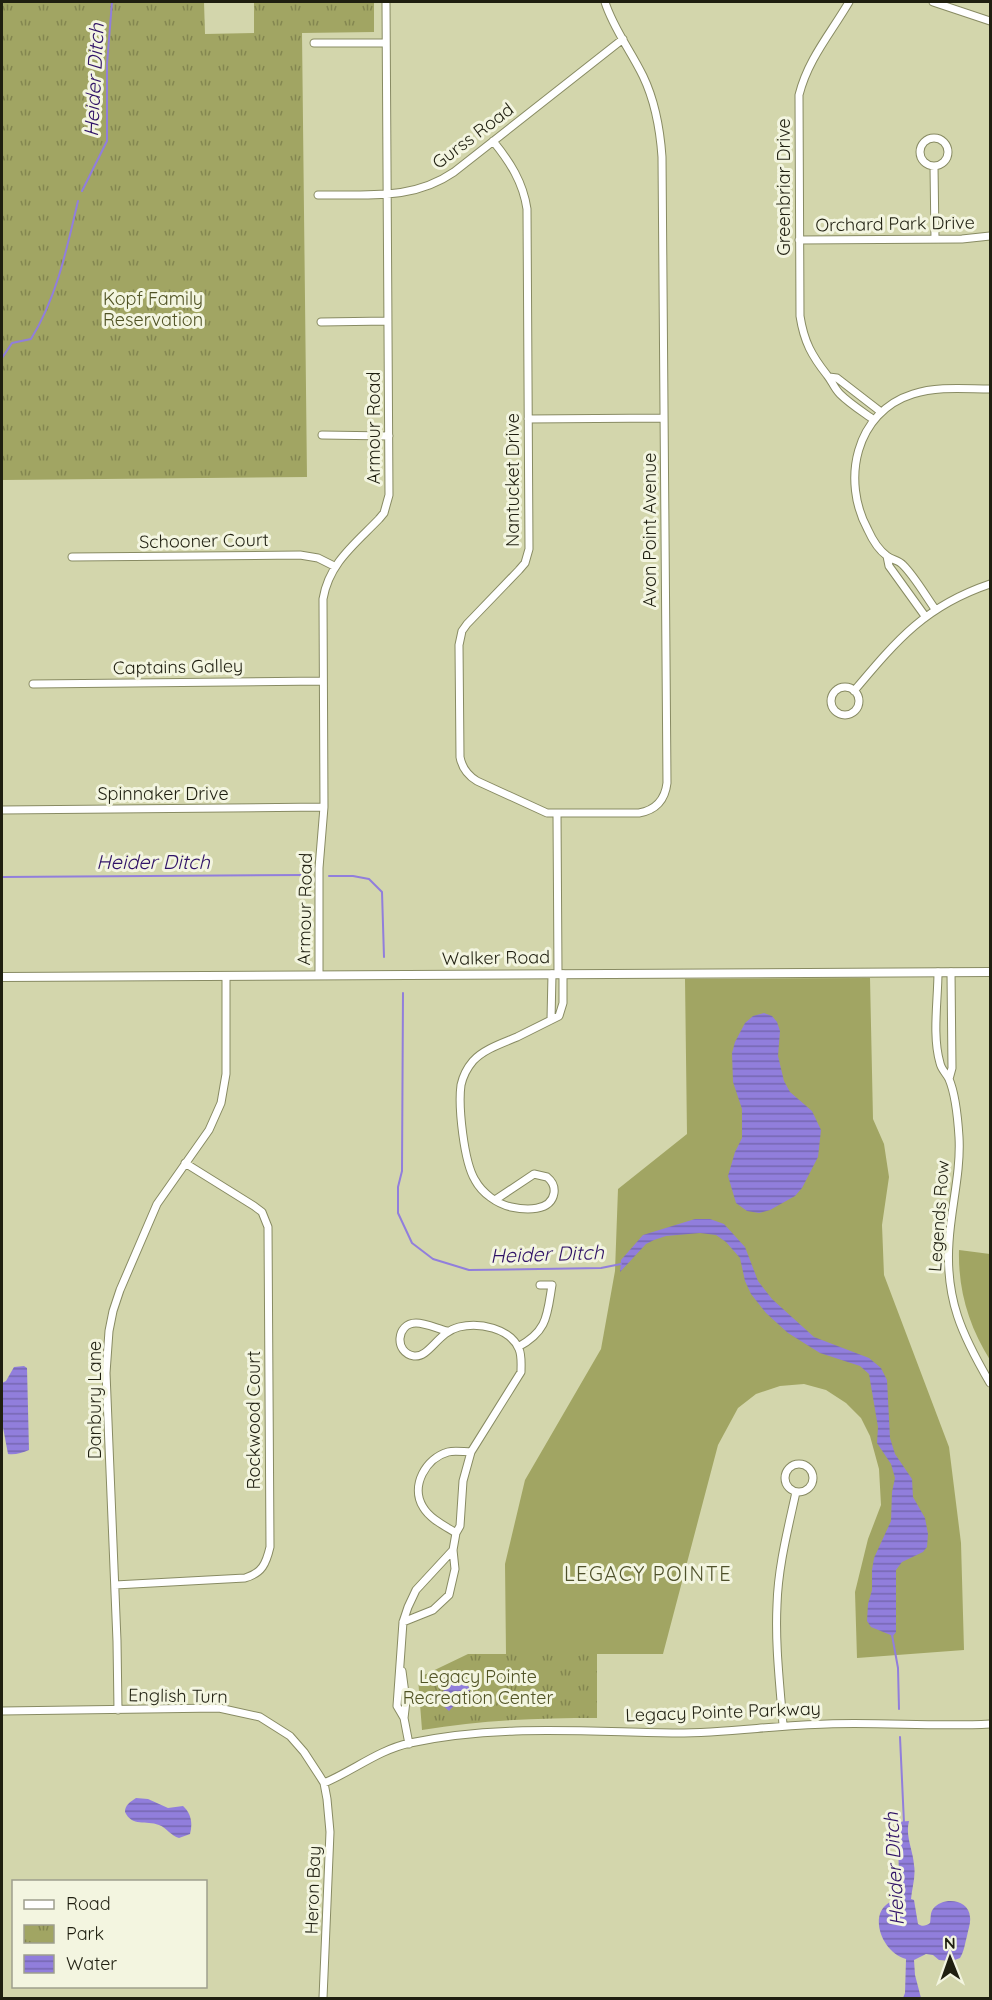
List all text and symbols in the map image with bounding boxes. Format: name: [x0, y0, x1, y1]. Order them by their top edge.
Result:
water label: Heider Ditch: [78, 22, 109, 137]
street label: Gurss Road: [427, 97, 518, 174]
street label: Greenbriar Drive: [772, 118, 795, 256]
street label: Orchard Park Drive: [815, 211, 975, 236]
park label: Kopf Family Reservation: [103, 287, 203, 331]
street label: Armour Road: [362, 372, 385, 484]
street label: Nantucket Drive: [501, 413, 524, 547]
street label: Avon Point Avenue: [638, 452, 661, 608]
street label: Schooner Court: [139, 528, 269, 553]
street label: Captains Galley: [113, 654, 243, 679]
street label: Spinnaker Drive: [97, 782, 229, 805]
water label: Heider Ditch: [96, 849, 210, 874]
street label: Armour Road: [292, 852, 317, 965]
street label: Walker Road: [442, 945, 550, 970]
street label: Legends Row: [923, 1159, 954, 1273]
water label: Heider Ditch: [490, 1239, 605, 1268]
street label: Danbury Lane: [83, 1341, 106, 1459]
street label: Rockwood Court: [242, 1351, 265, 1489]
district label: LEGACY POINTE: [564, 1561, 732, 1586]
park label: Legacy Pointe Recreation Center: [403, 1665, 553, 1709]
street label: English Turn: [128, 1683, 228, 1708]
street label: Legacy Pointe Parkway: [625, 1697, 821, 1726]
water label: Heider Ditch: [878, 1811, 909, 1926]
street label: Heron Bay: [299, 1845, 326, 1935]
legend: [12, 1880, 207, 1988]
text: Road: [66, 1892, 111, 1915]
text: Park: [66, 1922, 104, 1945]
north arrow: [920, 1928, 980, 1988]
text: N: [944, 1933, 956, 1953]
text: Water: [66, 1952, 117, 1975]

